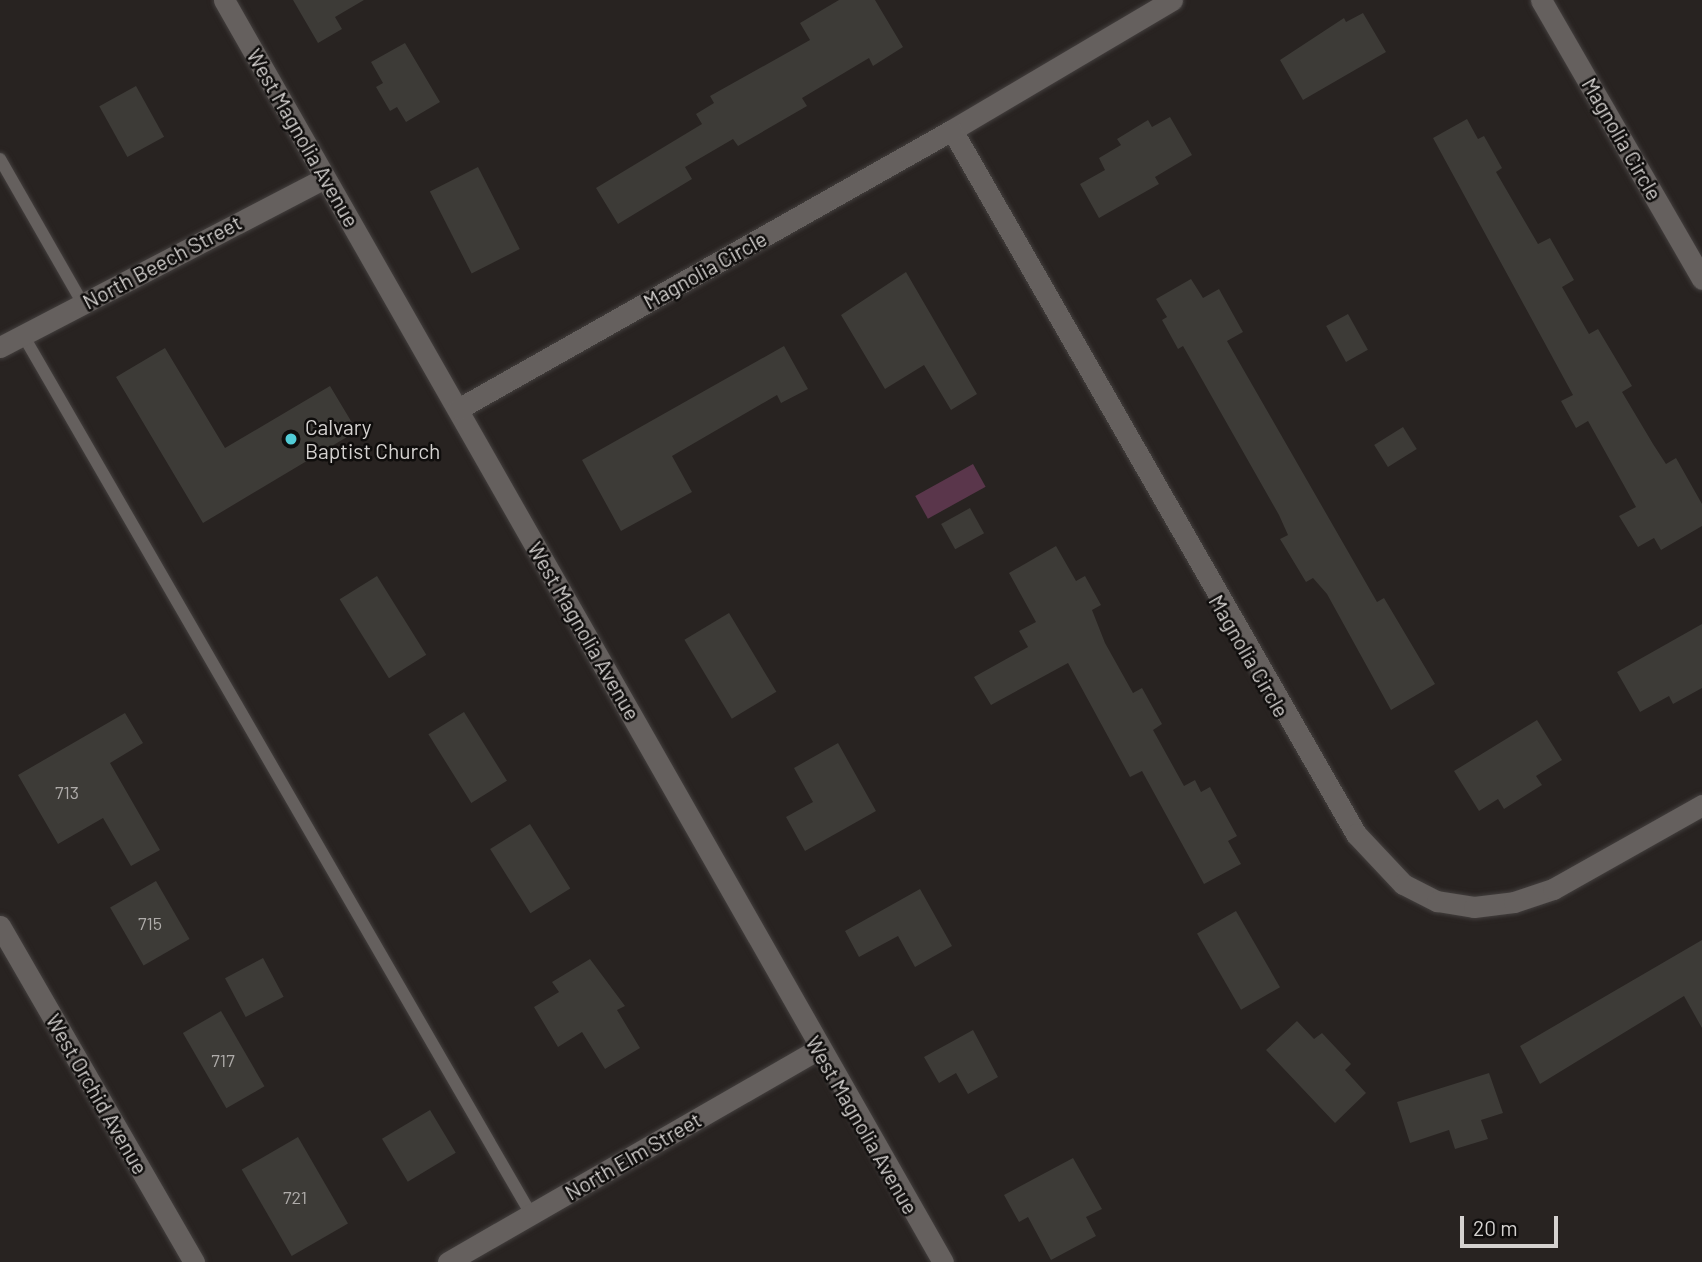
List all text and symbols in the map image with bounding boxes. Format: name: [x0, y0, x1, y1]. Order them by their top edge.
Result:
street label: West Magnolia Avenue: [242, 44, 364, 232]
street label: Magnolia Circle: [1577, 73, 1667, 205]
street label: North Beech Street: [78, 210, 246, 314]
street label: Magnolia Circle: [639, 226, 771, 314]
place label: Calvary Baptist Church: [305, 414, 440, 464]
marker: Calvary Baptist Church: [283, 431, 299, 447]
street label: West Magnolia Avenue: [523, 537, 645, 725]
street label: Magnolia Circle: [1204, 590, 1294, 722]
house number: 713: [55, 781, 79, 803]
house number: 715: [138, 912, 162, 934]
street label: West Orchid Avenue: [41, 1009, 153, 1179]
street label: West Magnolia Avenue: [801, 1031, 923, 1219]
house number: 717: [211, 1049, 235, 1071]
street label: North Elm Street: [560, 1107, 706, 1205]
house number: 721: [283, 1186, 307, 1208]
scale bar: [1464, 1202, 1562, 1246]
text: 20 m: [1473, 1215, 1518, 1240]

